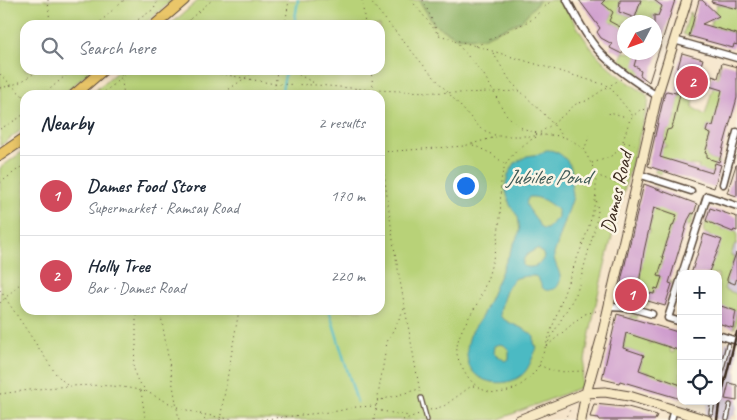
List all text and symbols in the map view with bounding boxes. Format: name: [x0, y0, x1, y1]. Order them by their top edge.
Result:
north arrow: [617, 15, 662, 60]
search box: [20, 20, 385, 75]
icon: search: [38, 34, 66, 62]
text: Search here: [78, 36, 155, 60]
pin: 2: [676, 63, 708, 101]
text: Nearby: [40, 110, 93, 136]
text: 2 results: [318, 113, 365, 133]
street label: Dames Road: [595, 146, 639, 235]
water label: Jubilee Pond: [504, 164, 596, 190]
your location: [453, 173, 479, 199]
text: Dames Food Store: [87, 174, 205, 198]
text: 1: [52, 186, 60, 206]
text: 170 m: [331, 186, 365, 206]
text: Supermarket · Ramsay Road: [87, 198, 239, 218]
text: Holly Tree: [87, 254, 150, 278]
text: 2: [52, 266, 60, 286]
text: 220 m: [331, 266, 365, 286]
map controls: [677, 270, 722, 405]
button: +: [677, 270, 722, 315]
pin: 1: [615, 276, 647, 314]
text: Bar · Dames Road: [87, 278, 185, 298]
button: −: [677, 315, 722, 360]
button: locate: [677, 360, 722, 405]

